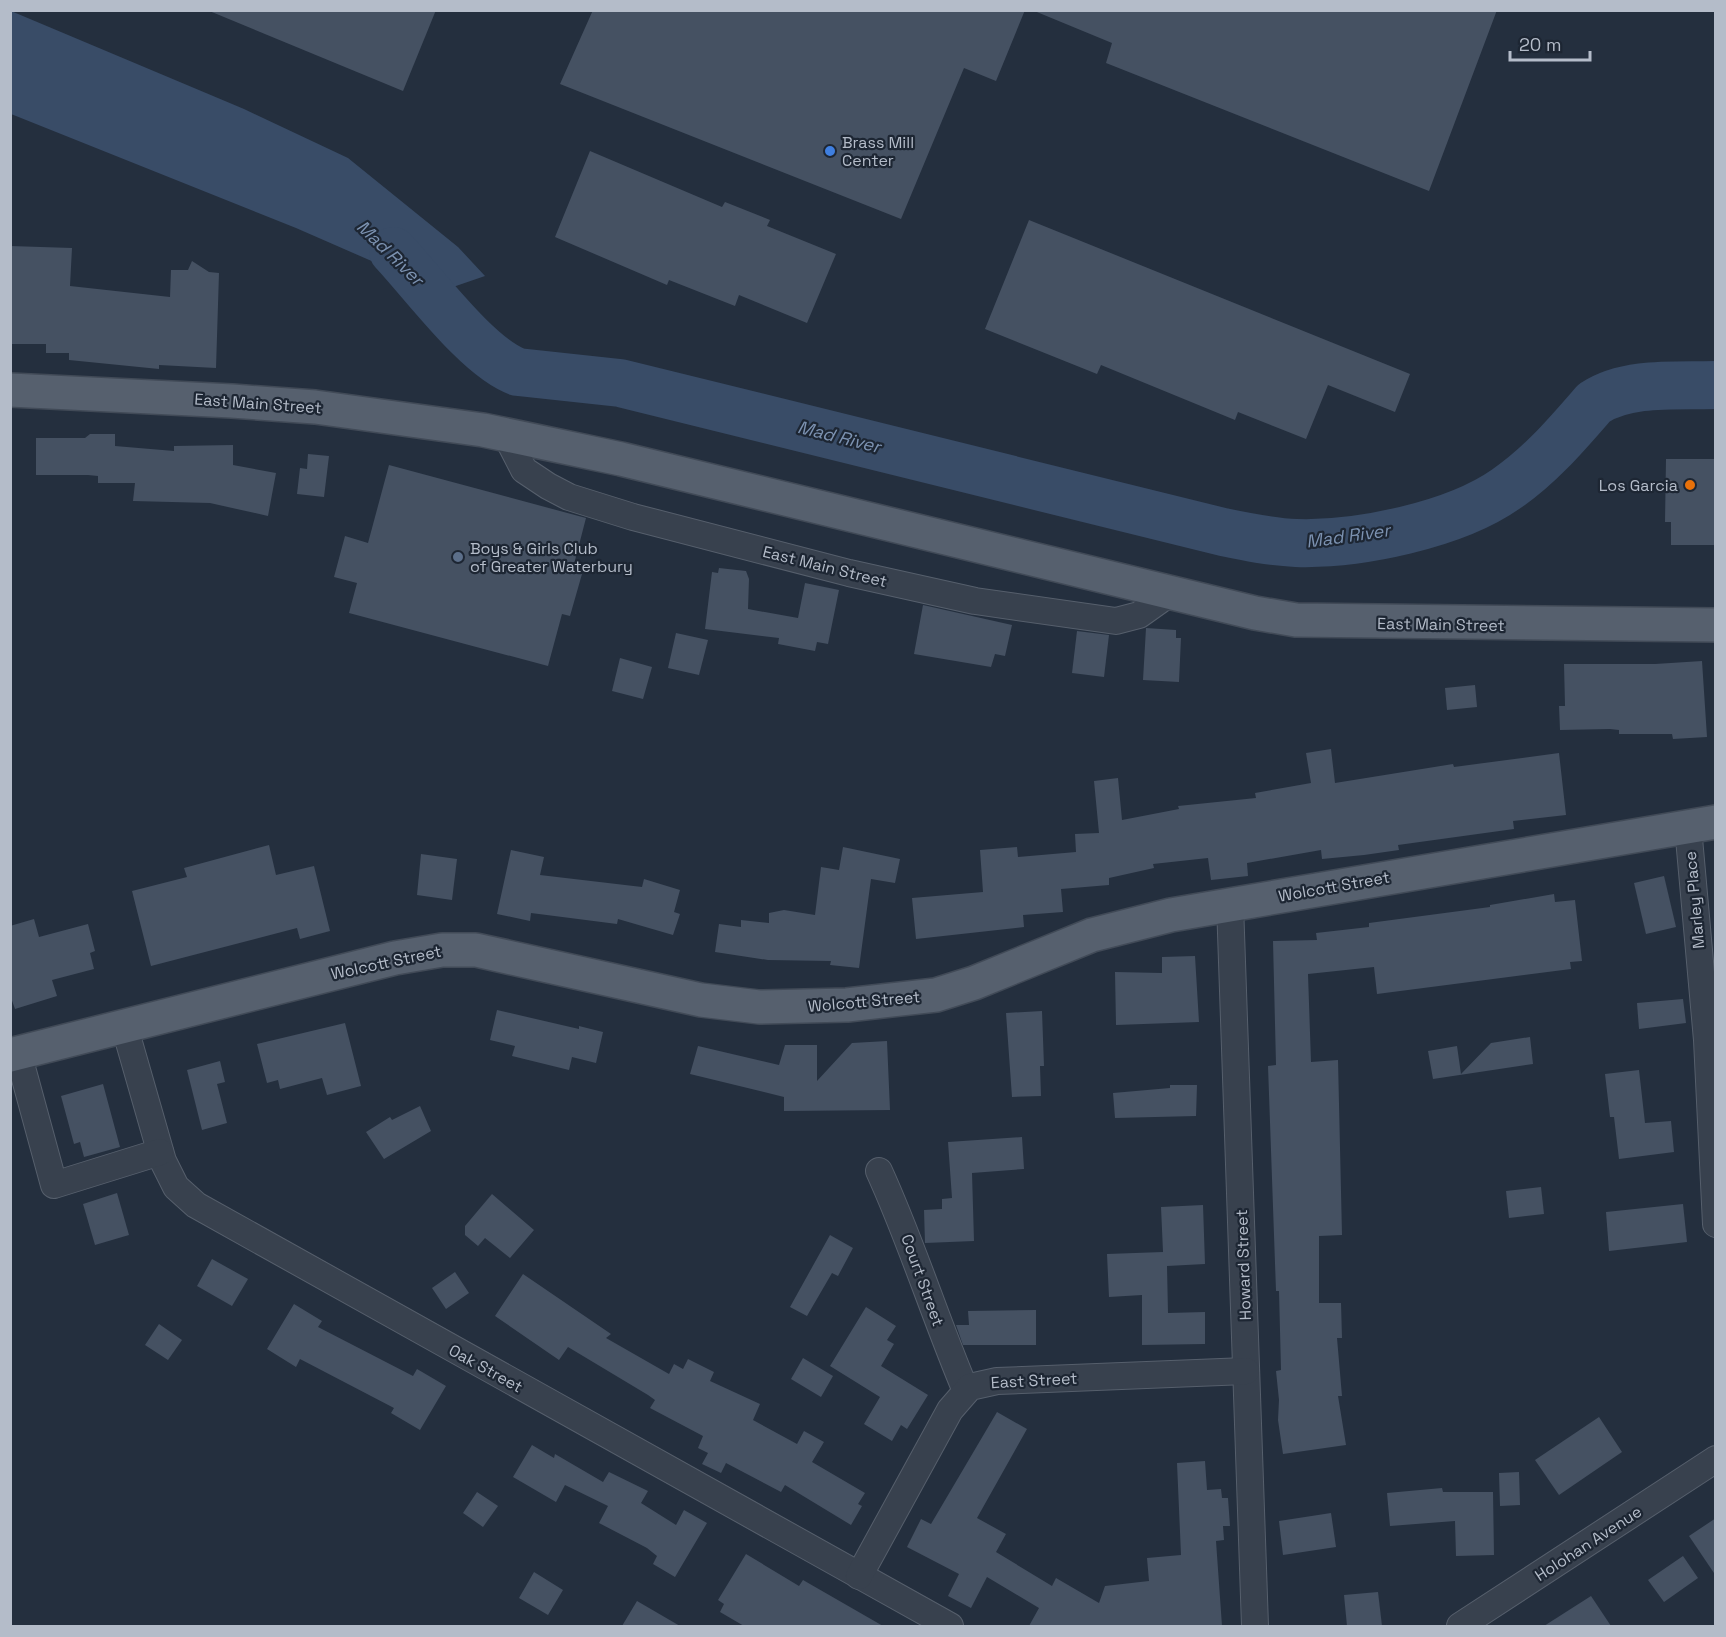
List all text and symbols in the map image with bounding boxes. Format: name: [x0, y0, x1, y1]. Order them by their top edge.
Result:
scale bar: [1510, 24, 1590, 62]
text: 20 m: [1519, 33, 1562, 56]
place label: Brass Mill Center: [842, 132, 914, 171]
marker: Brass Mill Center: [823, 144, 837, 158]
water label: Mad River: [352, 215, 430, 292]
street label: East Main Street: [194, 389, 322, 418]
water label: Mad River: [795, 415, 885, 458]
place label: Los Garcia: [1599, 475, 1678, 496]
marker: Los Garcia: [1683, 478, 1697, 492]
water label: Mad River: [1305, 518, 1394, 553]
place label: Boys & Girls Club of Greater Waterbury: [470, 538, 633, 577]
street label: East Main Street: [760, 541, 889, 592]
marker: Boys & Girls Club of Greater Waterbury: [451, 550, 465, 564]
street label: East Main Street: [1377, 613, 1505, 636]
street label: Marley Place: [1680, 850, 1709, 950]
street label: Wolcott Street: [1277, 866, 1391, 907]
street label: Wolcott Street: [329, 941, 443, 984]
street label: Wolcott Street: [807, 986, 921, 1017]
street label: Howard Street: [1231, 1209, 1256, 1321]
street label: Court Street: [896, 1231, 949, 1329]
street label: Oak Street: [445, 1339, 527, 1397]
street label: East Street: [990, 1368, 1078, 1393]
street label: Holohan Avenue: [1531, 1501, 1646, 1586]

